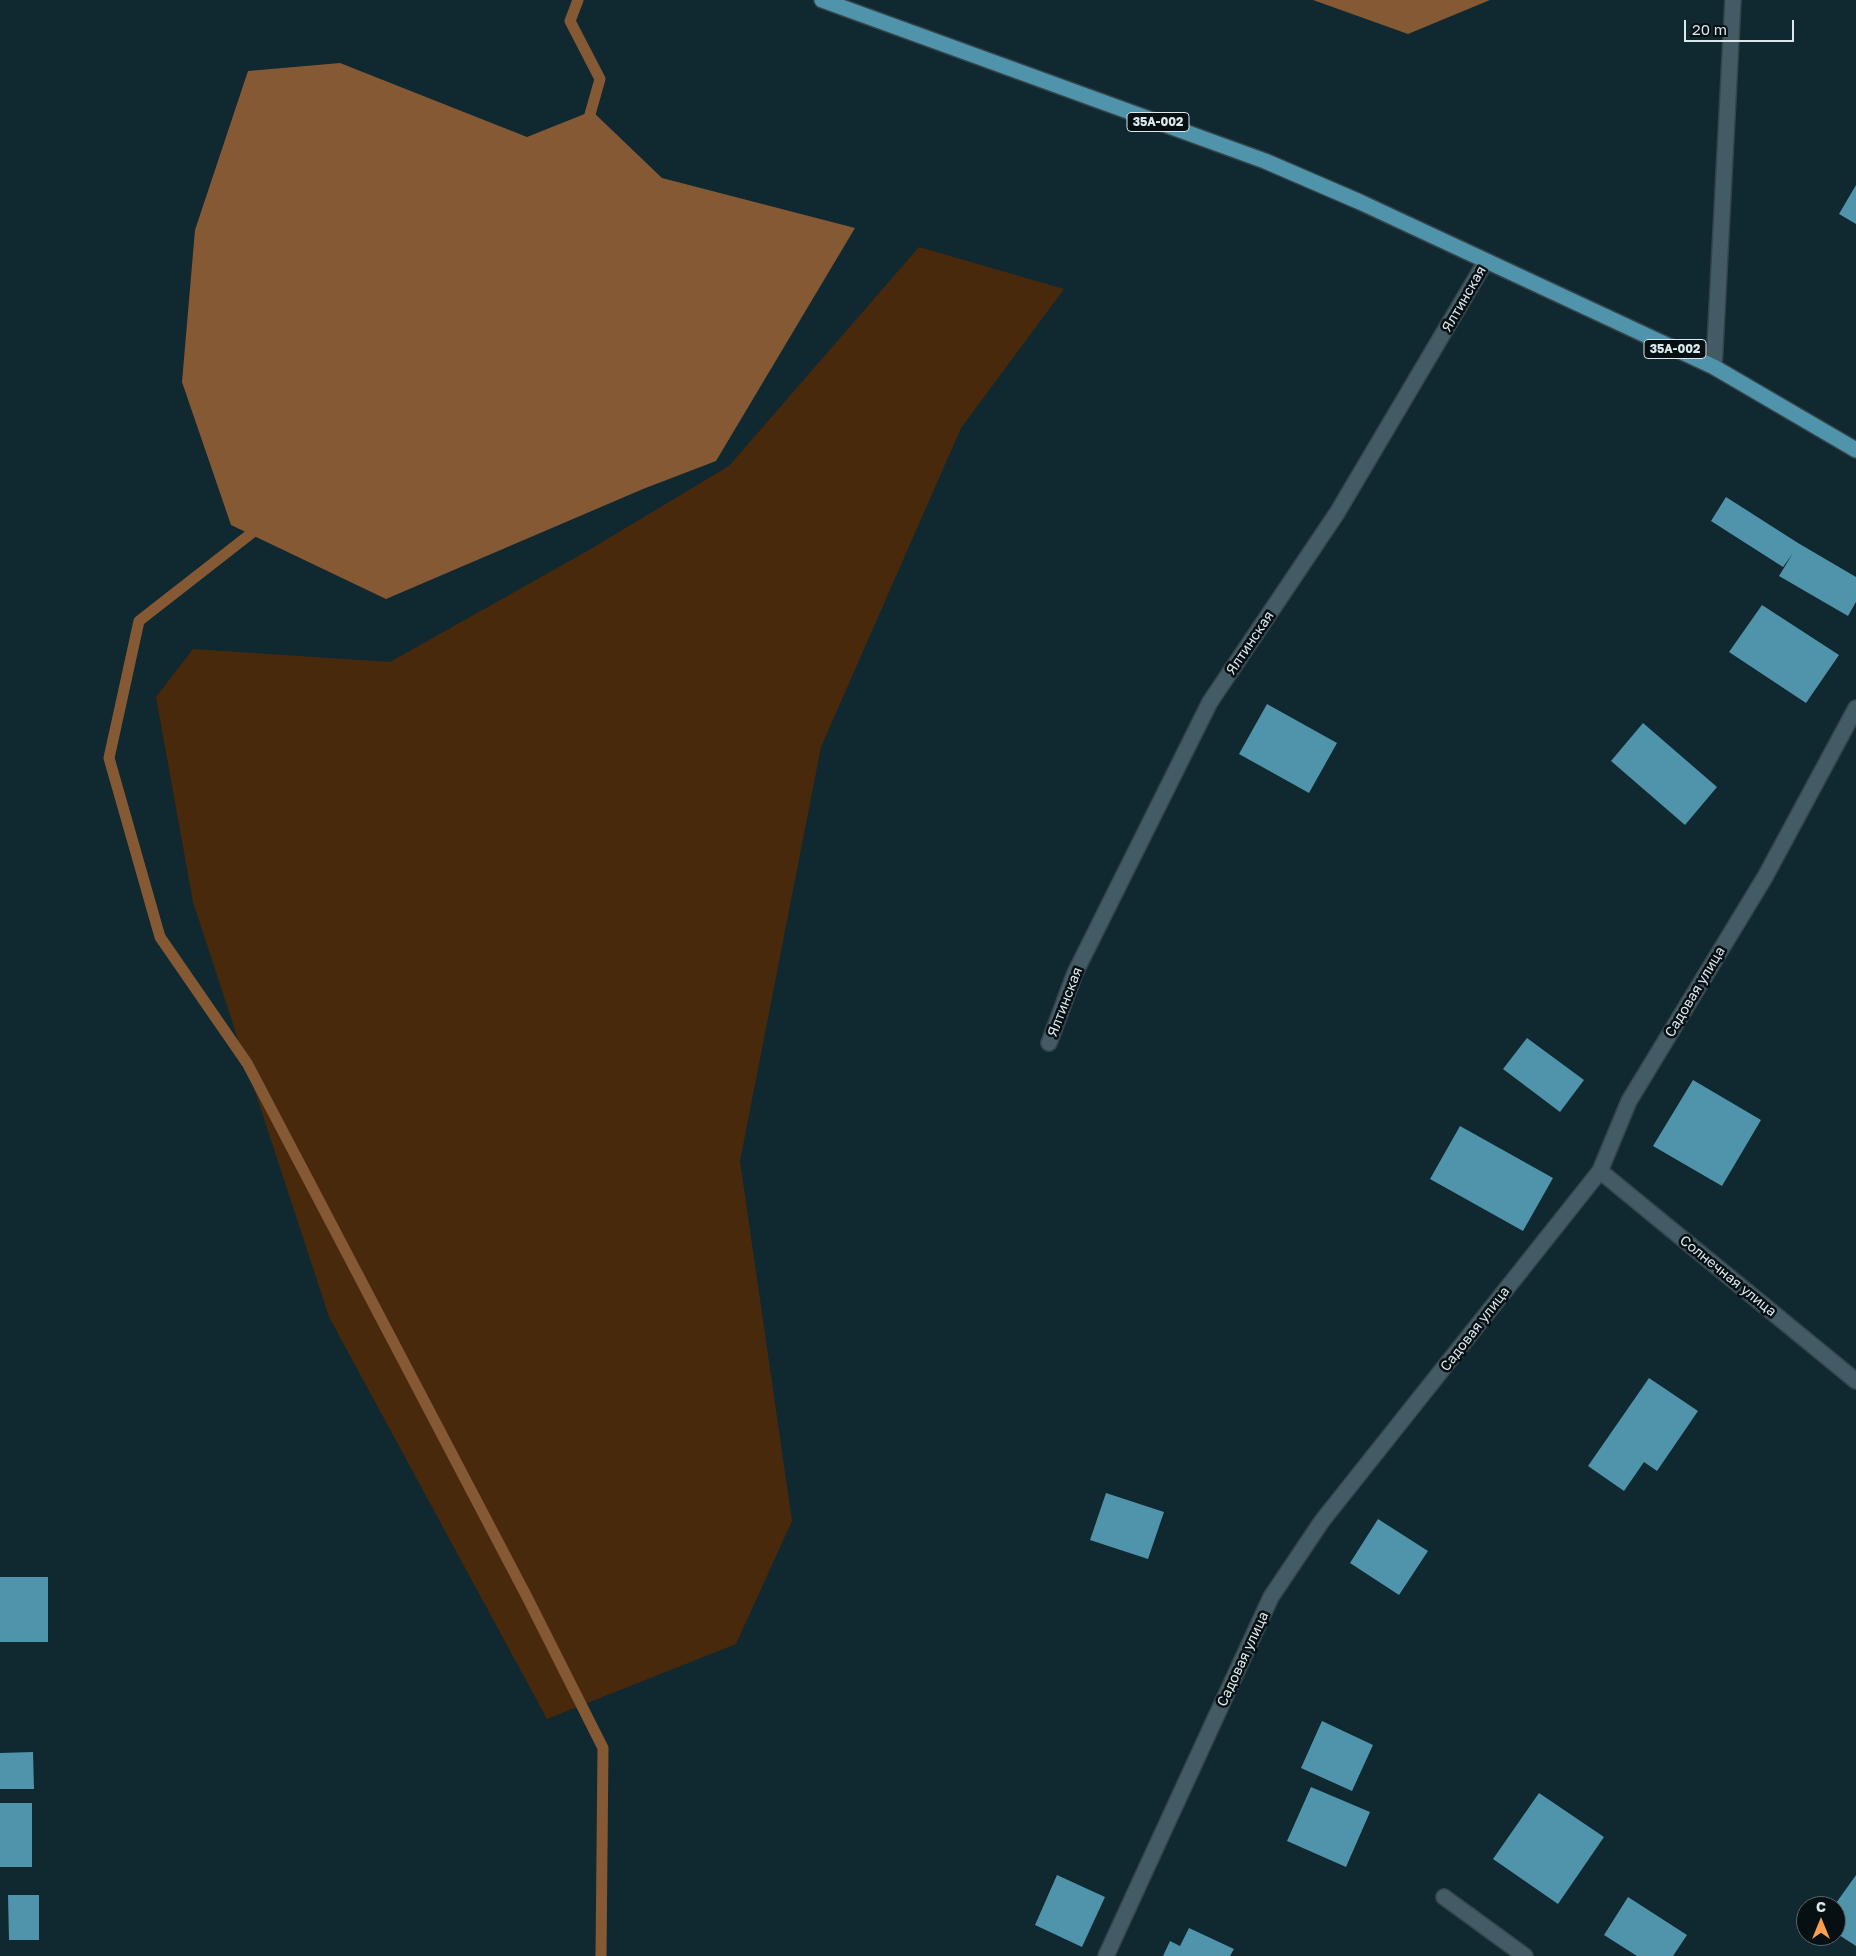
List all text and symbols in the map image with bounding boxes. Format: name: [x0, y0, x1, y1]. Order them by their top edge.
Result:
scale bar: [1686, 10, 1796, 42]
text: 20 m: [1692, 20, 1727, 38]
road number: 35А-002: [1127, 112, 1189, 132]
street label: Ялтинская: [1438, 263, 1490, 335]
road number: 35А-002: [1644, 339, 1706, 358]
street label: Ялтинская: [1223, 608, 1277, 678]
street label: Садовая улица: [1661, 944, 1729, 1040]
street label: Ялтинская: [1044, 965, 1086, 1039]
street label: Солнечная улица: [1676, 1232, 1780, 1320]
street label: Садовая улица: [1437, 1283, 1513, 1375]
street label: Садовая улица: [1214, 1609, 1272, 1709]
north arrow: [1796, 1896, 1846, 1946]
text: С: [1816, 1898, 1826, 1915]

